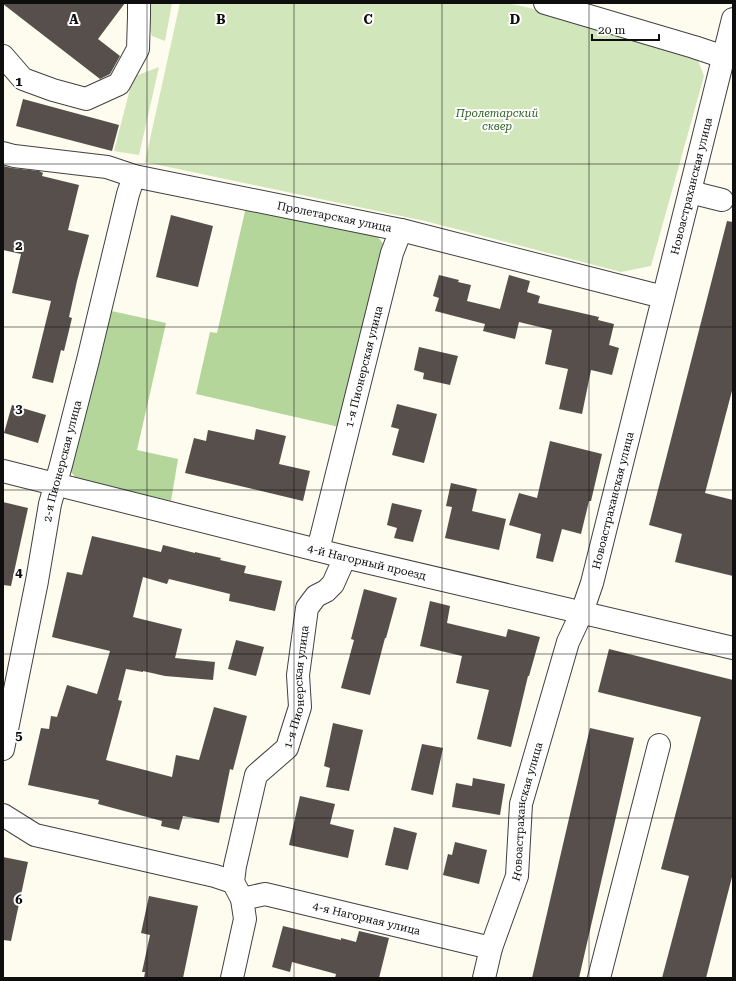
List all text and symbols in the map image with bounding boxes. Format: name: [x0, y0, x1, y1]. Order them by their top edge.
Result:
text: A: [69, 12, 79, 27]
text: B: [216, 12, 226, 27]
text: C: [363, 12, 373, 27]
text: D: [510, 12, 520, 27]
scale bar: [592, 16, 659, 42]
text: 20 m: [598, 23, 625, 37]
text: 1: [15, 74, 23, 89]
park label: Пролетарский сквер: [455, 107, 538, 133]
street label: Новоастраханская улица: [668, 116, 715, 256]
street label: Пролетарская улица: [276, 199, 393, 235]
text: 2: [15, 238, 23, 253]
street label: 1-я Пионерская улица: [343, 304, 386, 429]
street label: 2-я Пионерская улица: [41, 399, 84, 523]
text: 3: [15, 401, 23, 416]
street label: Новоастраханская улица: [590, 431, 637, 571]
street label: 4-й Нагорный проезд: [306, 542, 427, 583]
text: 4: [15, 565, 23, 580]
street label: 1-я Пионерская улица: [281, 625, 312, 750]
text: 5: [15, 728, 23, 743]
street label: Новоастраханская улица: [510, 741, 546, 883]
text: 6: [15, 892, 23, 907]
street label: 4-я Нагорная улица: [311, 900, 422, 938]

